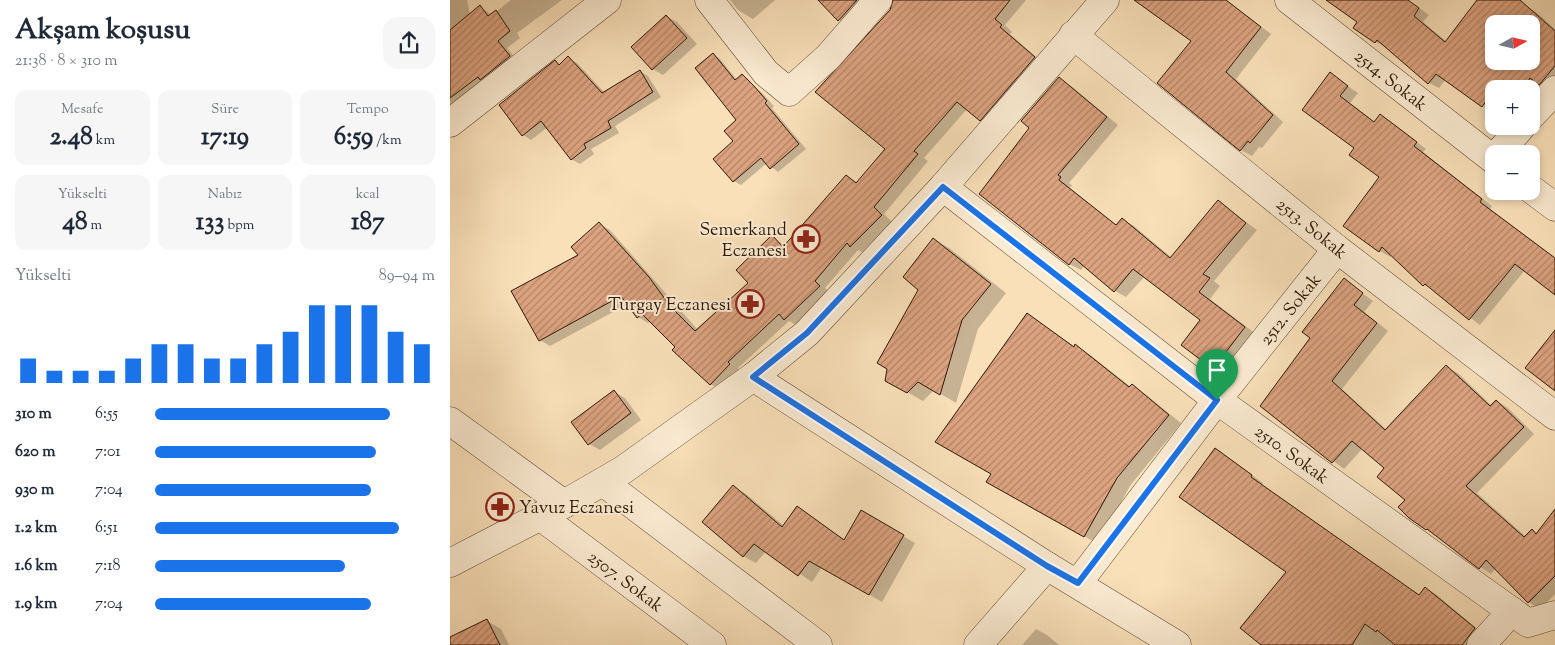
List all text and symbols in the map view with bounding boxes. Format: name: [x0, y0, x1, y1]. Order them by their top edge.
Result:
text: Akşam koşusu: [15, 11, 190, 51]
north arrow: [1485, 15, 1540, 70]
map controls: [1485, 15, 1540, 200]
button: share: [383, 17, 435, 69]
street label: 2514. Sokak: [1348, 45, 1432, 119]
text: 21:38 · 8 × 310 m: [15, 50, 118, 73]
button: +: [1485, 80, 1540, 135]
text: Mesafe: [61, 100, 103, 120]
text: Süre: [211, 100, 239, 120]
text: Tempo: [347, 100, 389, 120]
text: 2.48: [50, 120, 93, 156]
text: 17:19: [201, 120, 249, 156]
text: 6:59: [334, 120, 373, 156]
text: km: [93, 131, 115, 151]
text: /km: [373, 131, 402, 151]
button: −: [1485, 145, 1540, 200]
text: Yükselti: [58, 185, 107, 205]
text: Nabız: [208, 185, 242, 205]
text: kcal: [356, 185, 380, 205]
street label: 2513. Sokak: [1270, 193, 1352, 266]
text: 48: [62, 205, 88, 241]
text: 133: [196, 205, 224, 241]
text: 187: [351, 205, 384, 241]
text: m: [88, 216, 102, 236]
text: bpm: [224, 216, 254, 236]
place label: Semerkand Eczanesi: [699, 218, 787, 265]
pharmacy icon: Semerkand Eczanesi: [791, 224, 821, 254]
text: Yükselti: [15, 265, 71, 288]
text: 89–94 m: [379, 265, 435, 288]
street label: 2512. Sokak: [1254, 269, 1329, 352]
pharmacy icon: Turgay Eczanesi: [735, 289, 765, 319]
place label: Turgay Eczanesi: [608, 293, 731, 319]
pin: [1196, 349, 1238, 400]
icon: arrive: [1203, 356, 1231, 384]
text: 310 m: [15, 403, 52, 426]
text: 6:55: [95, 403, 118, 426]
street label: 2510. Sokak: [1248, 420, 1334, 492]
text: 620 m: [15, 441, 55, 464]
text: 7:01: [95, 441, 121, 464]
text: 930 m: [15, 479, 54, 502]
text: 7:04: [95, 479, 123, 502]
pharmacy icon: Yavuz Eczanesi: [485, 492, 515, 522]
place label: Yavuz Eczanesi: [519, 496, 634, 522]
text: 1.2 km: [15, 517, 57, 540]
text: 6:51: [95, 517, 118, 540]
street label: 2507. Sokak: [581, 545, 668, 620]
text: 1.6 km: [15, 555, 57, 578]
text: 7:18: [95, 555, 121, 578]
text: 1.9 km: [15, 593, 57, 616]
text: 7:04: [95, 593, 123, 616]

